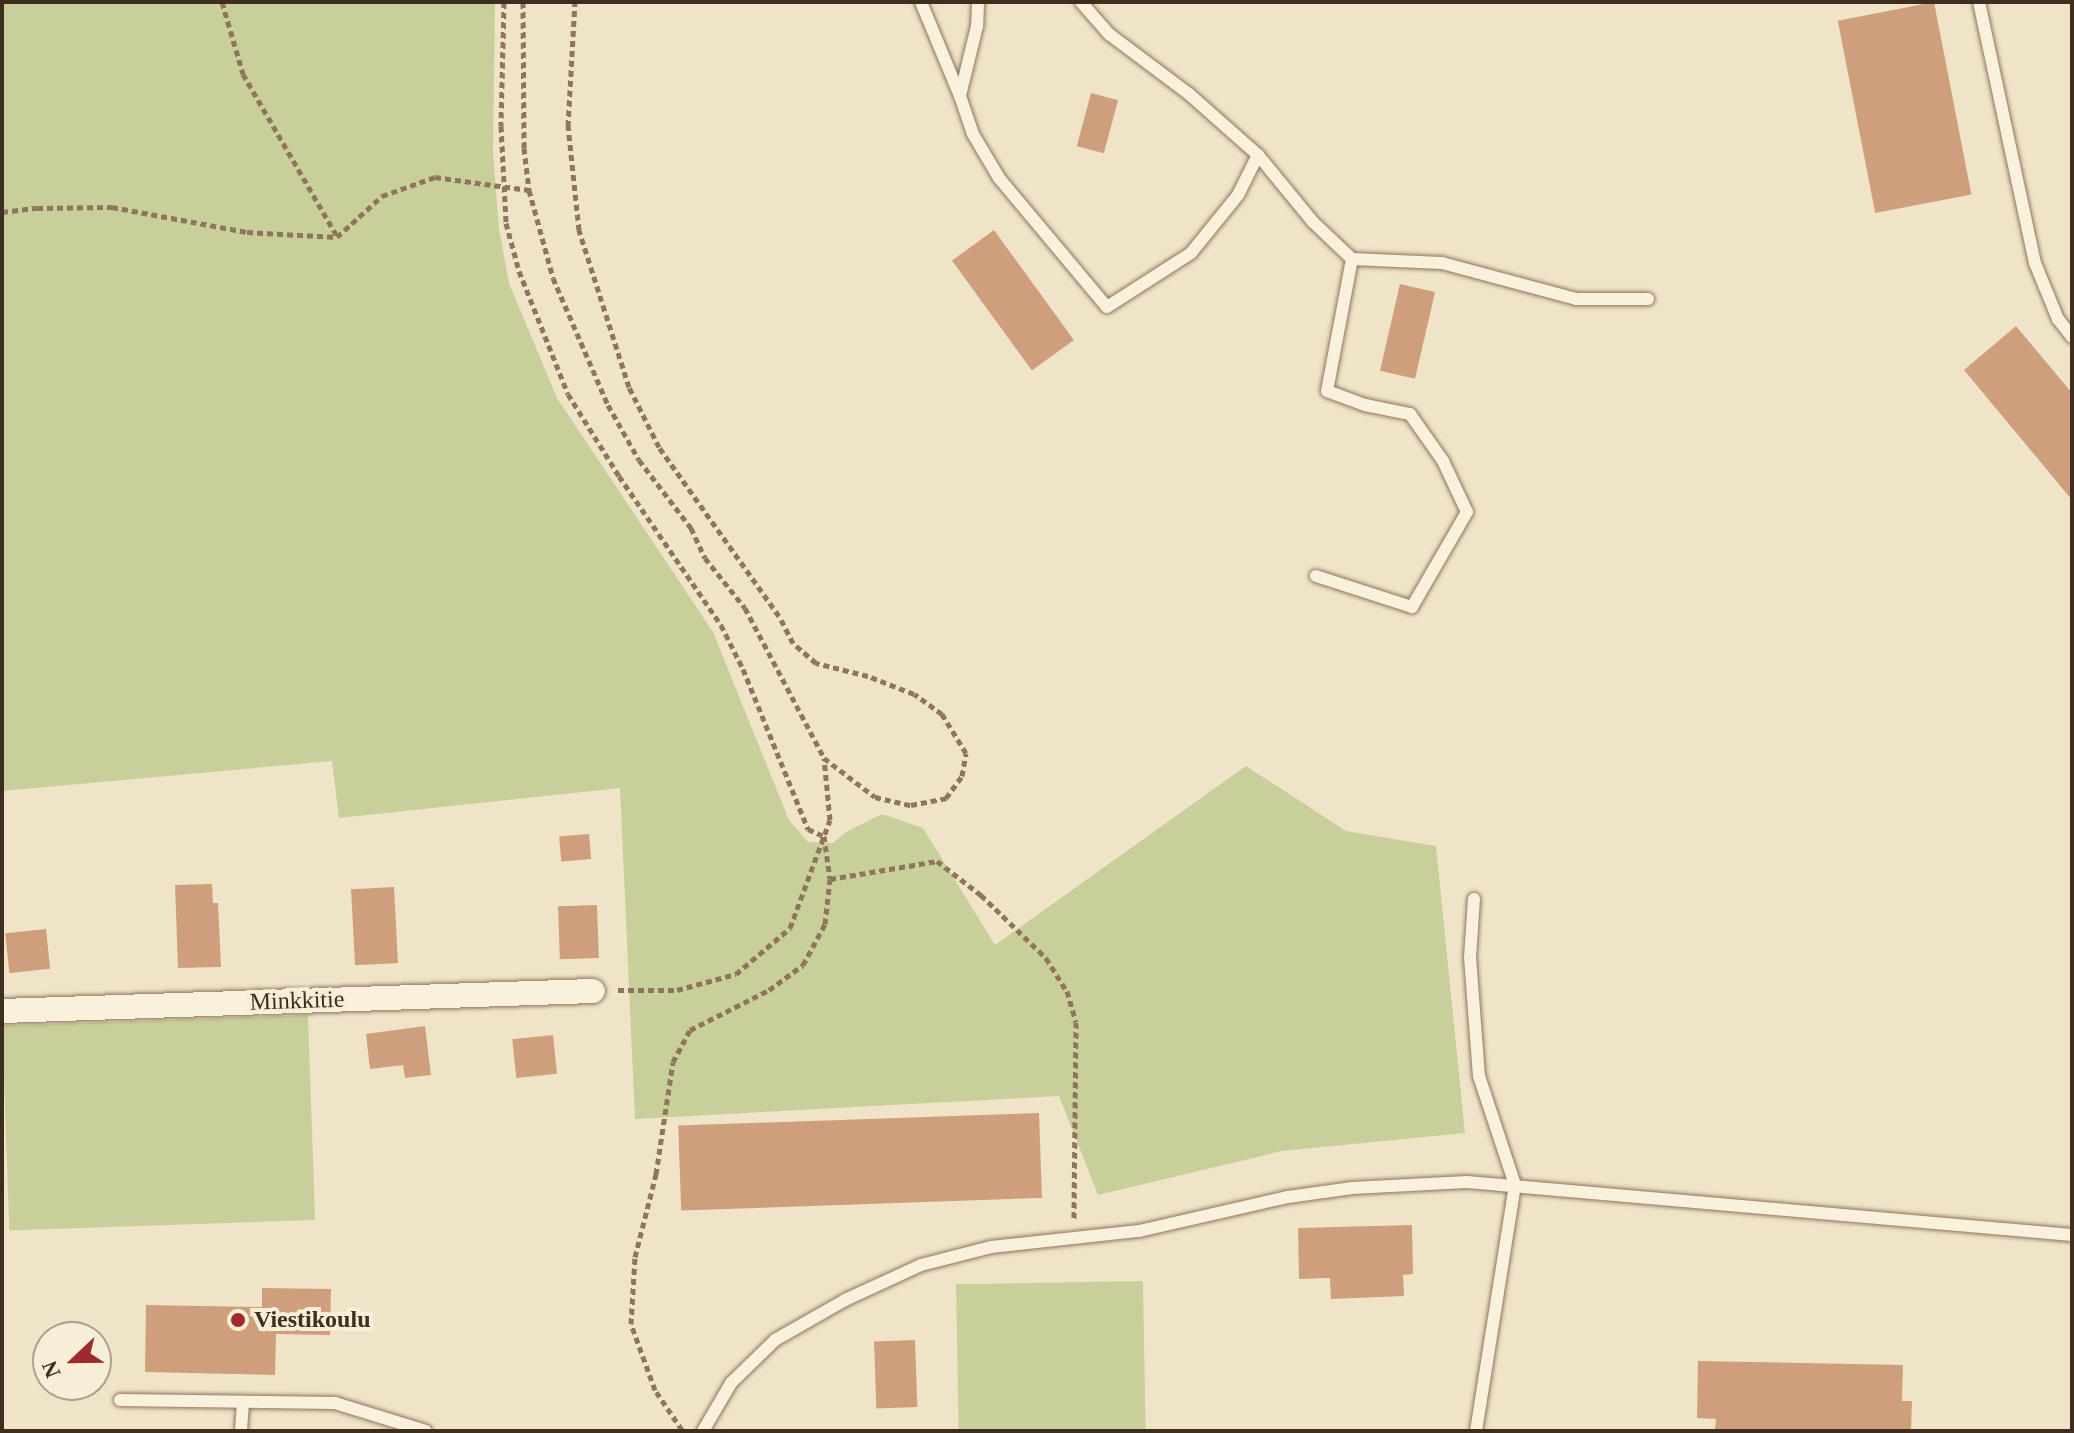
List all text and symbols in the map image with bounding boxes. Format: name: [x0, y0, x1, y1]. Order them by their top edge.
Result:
street label: Minkkitie: [249, 985, 345, 1017]
place label: Viestikoulu: [254, 1306, 370, 1334]
marker: Viestikoulu: [229, 1311, 247, 1329]
north arrow: [32, 1321, 112, 1401]
text: N: [37, 1357, 66, 1381]

